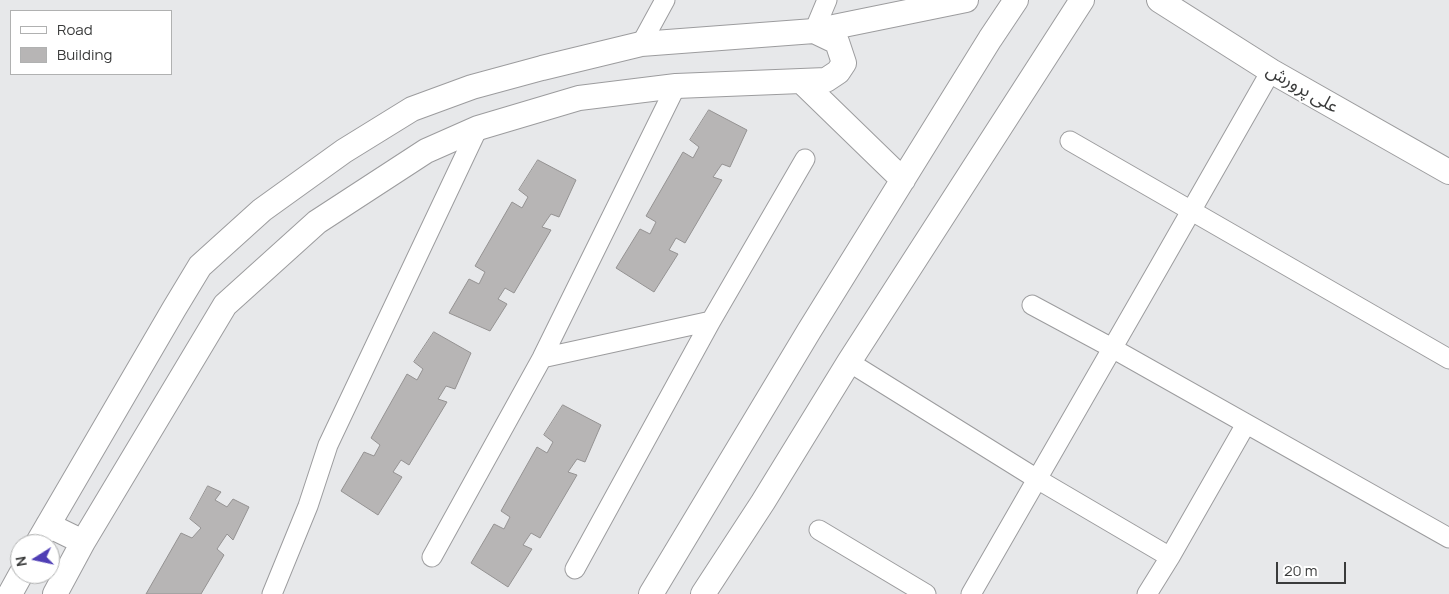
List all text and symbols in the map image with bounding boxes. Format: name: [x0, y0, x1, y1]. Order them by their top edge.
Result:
legend: [10, 10, 172, 75]
text: Road: [57, 19, 93, 40]
text: Building: [57, 44, 112, 65]
street label: علی پرورش: [1262, 60, 1342, 118]
north arrow: [10, 534, 60, 584]
scale bar: [1279, 552, 1349, 584]
text: N: [10, 555, 31, 568]
text: 20 m: [1284, 560, 1317, 581]

